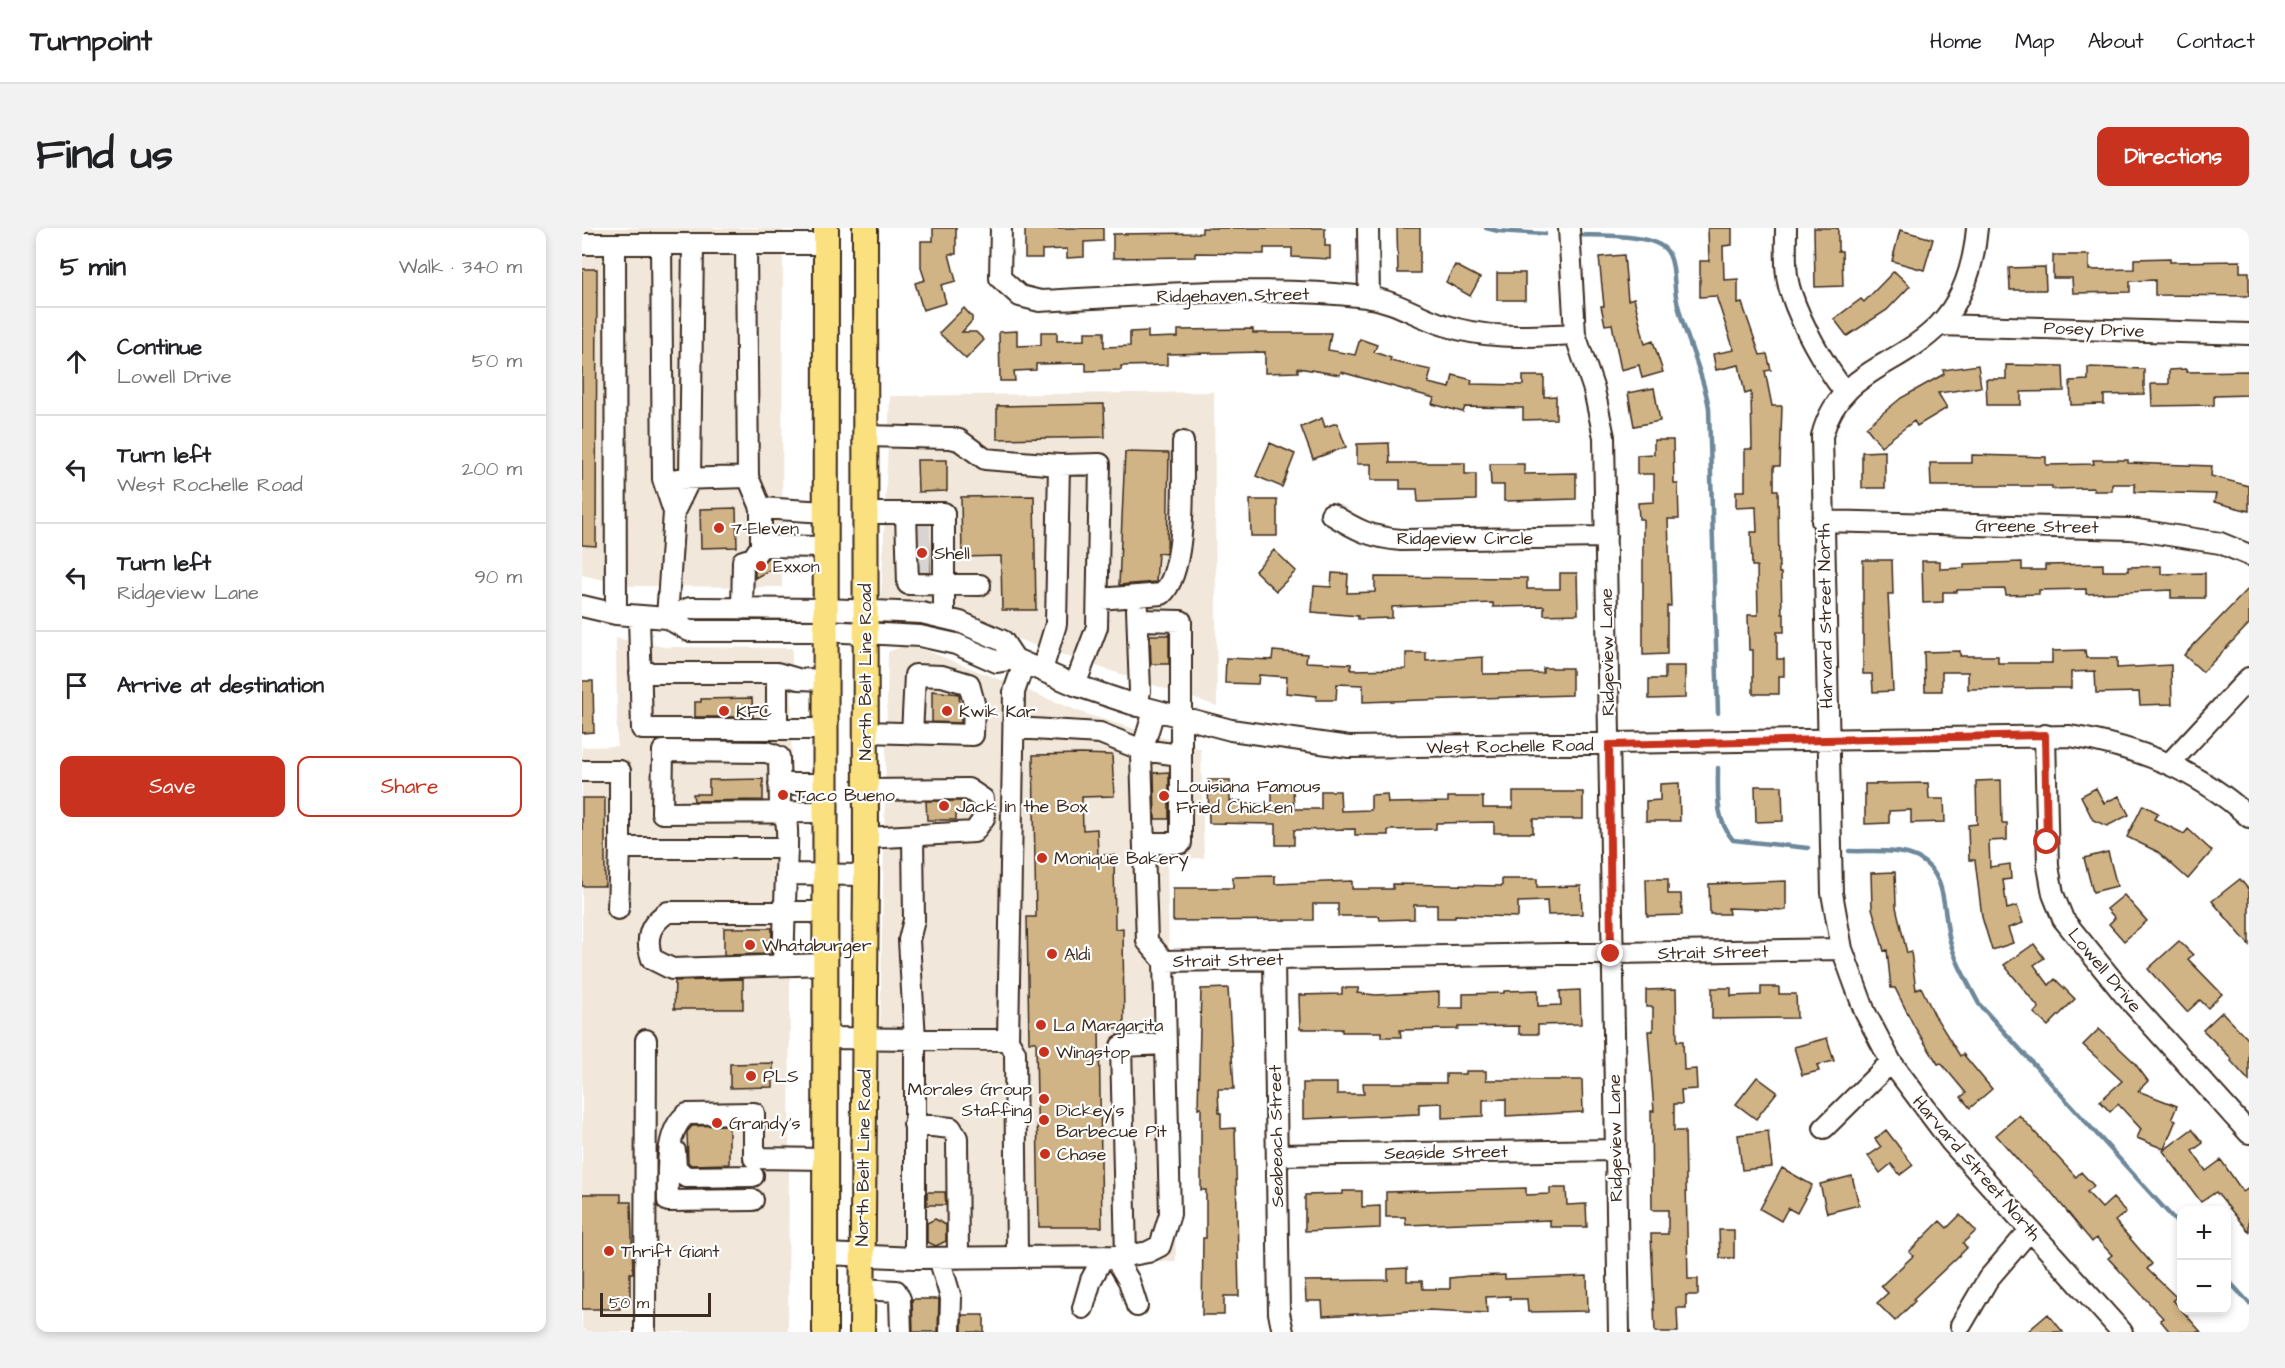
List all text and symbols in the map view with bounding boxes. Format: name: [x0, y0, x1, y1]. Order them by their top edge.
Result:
text: Turnpoint: [30, 22, 152, 61]
text: Home: [1930, 27, 1982, 56]
text: Map: [2015, 27, 2055, 56]
text: About: [2088, 27, 2144, 56]
text: Contact: [2177, 27, 2255, 56]
text: Find us: [36, 127, 173, 185]
button: Directions: [2097, 127, 2249, 186]
text: 5 min: [60, 249, 126, 285]
text: Walk · 340 m: [399, 253, 522, 281]
street label: Ridgehaven Street: [1156, 282, 1310, 310]
street label: Posey Drive: [2043, 315, 2145, 345]
text: Continue: [117, 332, 202, 363]
icon: ahead: [60, 345, 93, 378]
text: 50 m: [472, 347, 522, 375]
text: Lowell Drive: [117, 363, 232, 391]
text: Turn left: [117, 440, 211, 471]
icon: left: [60, 453, 93, 486]
text: 200 m: [462, 455, 522, 483]
text: West Rochelle Road: [117, 471, 303, 499]
street label: Greene Street: [1975, 513, 2100, 540]
place label: 7-Eleven: [731, 516, 799, 541]
marker: 7-Eleven: [712, 521, 726, 535]
street label: Harvard Street North: [1811, 523, 1840, 709]
street label: Ridgeview Circle: [1397, 526, 1534, 552]
place label: Shell: [934, 541, 970, 566]
marker: Shell: [915, 546, 929, 560]
text: Turn left: [117, 548, 211, 579]
place label: Exxon: [773, 554, 820, 579]
marker: Exxon: [754, 559, 768, 573]
icon: left: [60, 561, 93, 594]
text: 90 m: [474, 563, 522, 591]
text: Ridgeview Lane: [117, 579, 259, 607]
street label: North Belt Line Road: [853, 583, 878, 761]
street label: Ridgeview Lane: [1594, 588, 1622, 716]
icon: arrive: [60, 669, 93, 702]
text: Arrive at destination: [117, 670, 324, 701]
place label: KFC: [736, 699, 772, 724]
place label: Kwik Kar: [959, 699, 1035, 724]
marker: KFC: [717, 704, 731, 718]
marker: Kwik Kar: [940, 704, 954, 718]
street label: West Rochelle Road: [1426, 733, 1594, 760]
button: Save: [60, 756, 285, 817]
button: Share: [297, 756, 522, 817]
place label: Louisiana Famous Fried Chicken: [1176, 774, 1321, 820]
place label: Taco Bueno: [795, 783, 895, 808]
marker: Taco Bueno: [776, 788, 790, 802]
marker: Louisiana Famous Fried Chicken: [1157, 789, 1171, 803]
place label: Jack in the Box: [956, 794, 1088, 819]
marker: Jack in the Box: [937, 799, 951, 813]
route start: [2033, 828, 2059, 854]
place label: Monique Bakery: [1054, 846, 1189, 872]
marker: Monique Bakery: [1035, 851, 1049, 865]
street label: Lowell Drive: [2062, 923, 2148, 1018]
place label: Whataburger: [762, 933, 872, 959]
marker: Whataburger: [743, 938, 757, 952]
street label: Strait Street: [1657, 939, 1769, 966]
route end: [1597, 940, 1623, 966]
place label: Aldi: [1064, 942, 1091, 967]
marker: Aldi: [1045, 947, 1059, 961]
street label: Strait Street: [1172, 947, 1284, 974]
place label: La Margarita: [1053, 1013, 1163, 1039]
marker: La Margarita: [1034, 1018, 1048, 1032]
place label: Wingstop: [1056, 1040, 1130, 1066]
marker: Wingstop: [1037, 1045, 1051, 1059]
place label: PLS: [763, 1064, 799, 1089]
street label: Seabeach Street: [1263, 1064, 1290, 1207]
marker: PLS: [744, 1069, 758, 1083]
street label: North Belt Line Road: [849, 1069, 878, 1247]
street label: Ridgeview Lane: [1602, 1074, 1630, 1202]
place label: Morales Group Staffing: [907, 1077, 1032, 1124]
street label: Harvard Street North: [1906, 1090, 2047, 1246]
marker: Morales Group Staffing: [1037, 1092, 1051, 1106]
place label: Dickey's Barbecue Pit: [1056, 1098, 1167, 1144]
place label: Grandy's: [729, 1111, 801, 1137]
marker: Dickey's Barbecue Pit: [1037, 1113, 1051, 1127]
marker: Grandy's: [710, 1116, 724, 1130]
street label: Seaside Street: [1384, 1139, 1509, 1166]
place label: Chase: [1057, 1142, 1107, 1167]
marker: Chase: [1038, 1147, 1052, 1161]
map controls: [2177, 1206, 2231, 1314]
button: +: [2177, 1206, 2231, 1260]
place label: Thrift Giant: [621, 1239, 720, 1264]
marker: Thrift Giant: [602, 1244, 616, 1258]
button: −: [2177, 1260, 2231, 1314]
scale bar: [600, 1290, 711, 1318]
text: 50 m: [609, 1292, 649, 1314]

